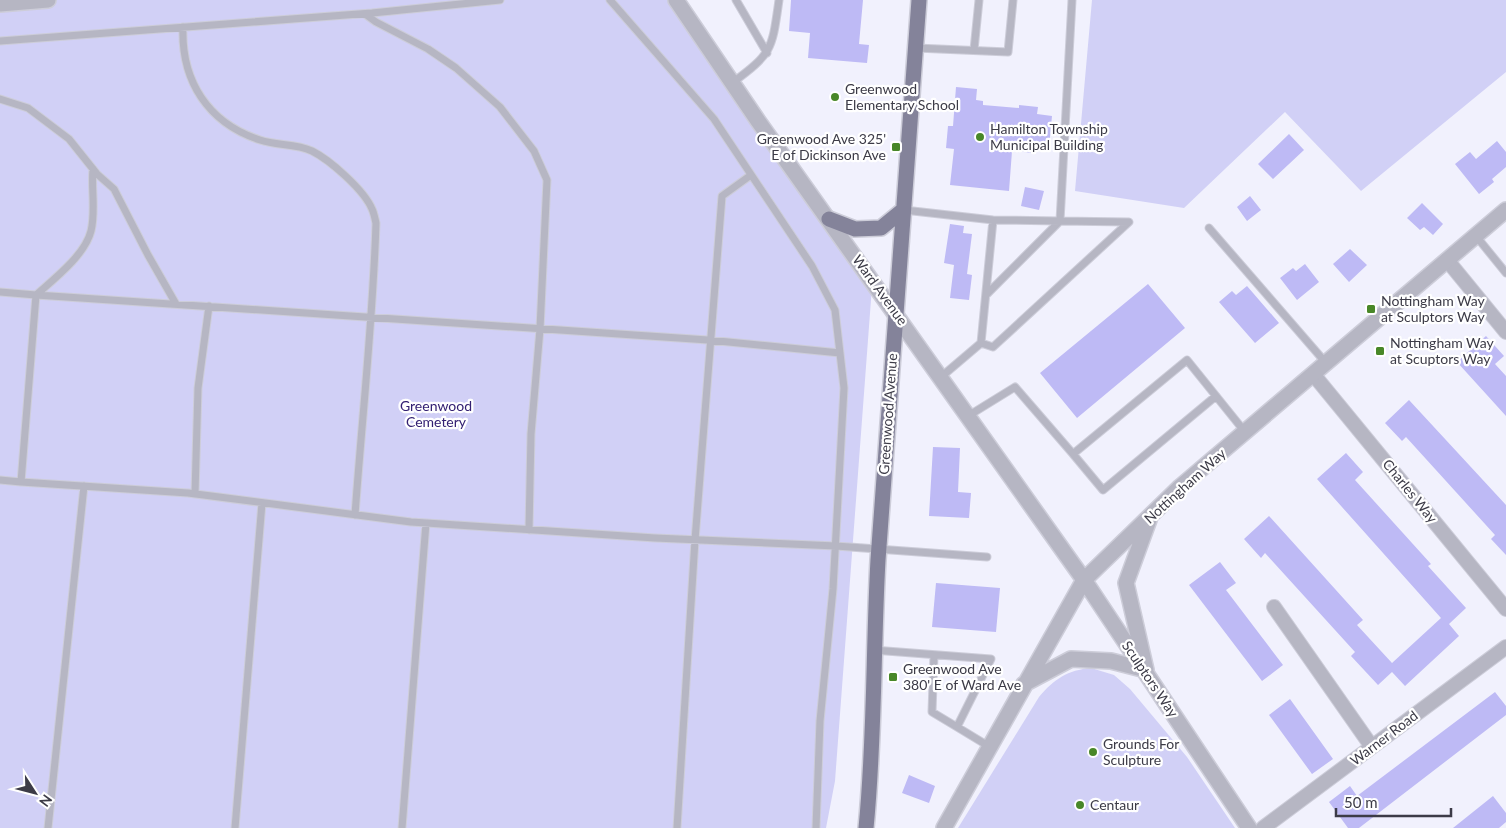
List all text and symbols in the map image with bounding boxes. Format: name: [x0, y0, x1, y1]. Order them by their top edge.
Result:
place label: Greenwood Elementary School: [845, 80, 959, 113]
marker: Greenwood Elementary School: [829, 91, 841, 103]
place label: Hamilton Township Municipal Building: [990, 120, 1108, 153]
place label: Greenwood Ave 325' E of Dickinson Ave: [757, 130, 886, 163]
marker: Hamilton Township Municipal Building: [974, 131, 986, 143]
marker: Greenwood Ave 325' E of Dickinson Ave: [890, 141, 902, 153]
street label: Ward Avenue: [849, 251, 912, 328]
place label: Nottingham Way at Sculptors Way: [1381, 292, 1486, 325]
marker: Nottingham Way at Sculptors Way: [1365, 303, 1377, 315]
place label: Nottingham Way at Scuptors Way: [1390, 334, 1495, 367]
marker: Nottingham Way at Scuptors Way: [1374, 345, 1386, 357]
street label: Greenwood Avenue: [875, 353, 900, 475]
park label: Greenwood Cemetery: [400, 397, 472, 430]
street label: Nottingham Way: [1140, 444, 1230, 527]
street label: Charles Way: [1380, 455, 1442, 527]
street label: Sculptors Way: [1119, 637, 1183, 721]
place label: Greenwood Ave 380' E of Ward Ave: [903, 660, 1021, 693]
marker: Greenwood Ave 380' E of Ward Ave: [887, 671, 899, 683]
street label: Warner Road: [1346, 707, 1421, 769]
place label: Grounds For Sculpture: [1103, 735, 1179, 768]
marker: Grounds For Sculpture: [1087, 746, 1099, 758]
north arrow: [10, 768, 60, 818]
scale bar: [1336, 786, 1451, 818]
text: N: [36, 792, 56, 810]
text: 50 m: [1344, 793, 1378, 811]
place label: Centaur: [1090, 796, 1139, 813]
marker: Centaur: [1074, 799, 1086, 811]

